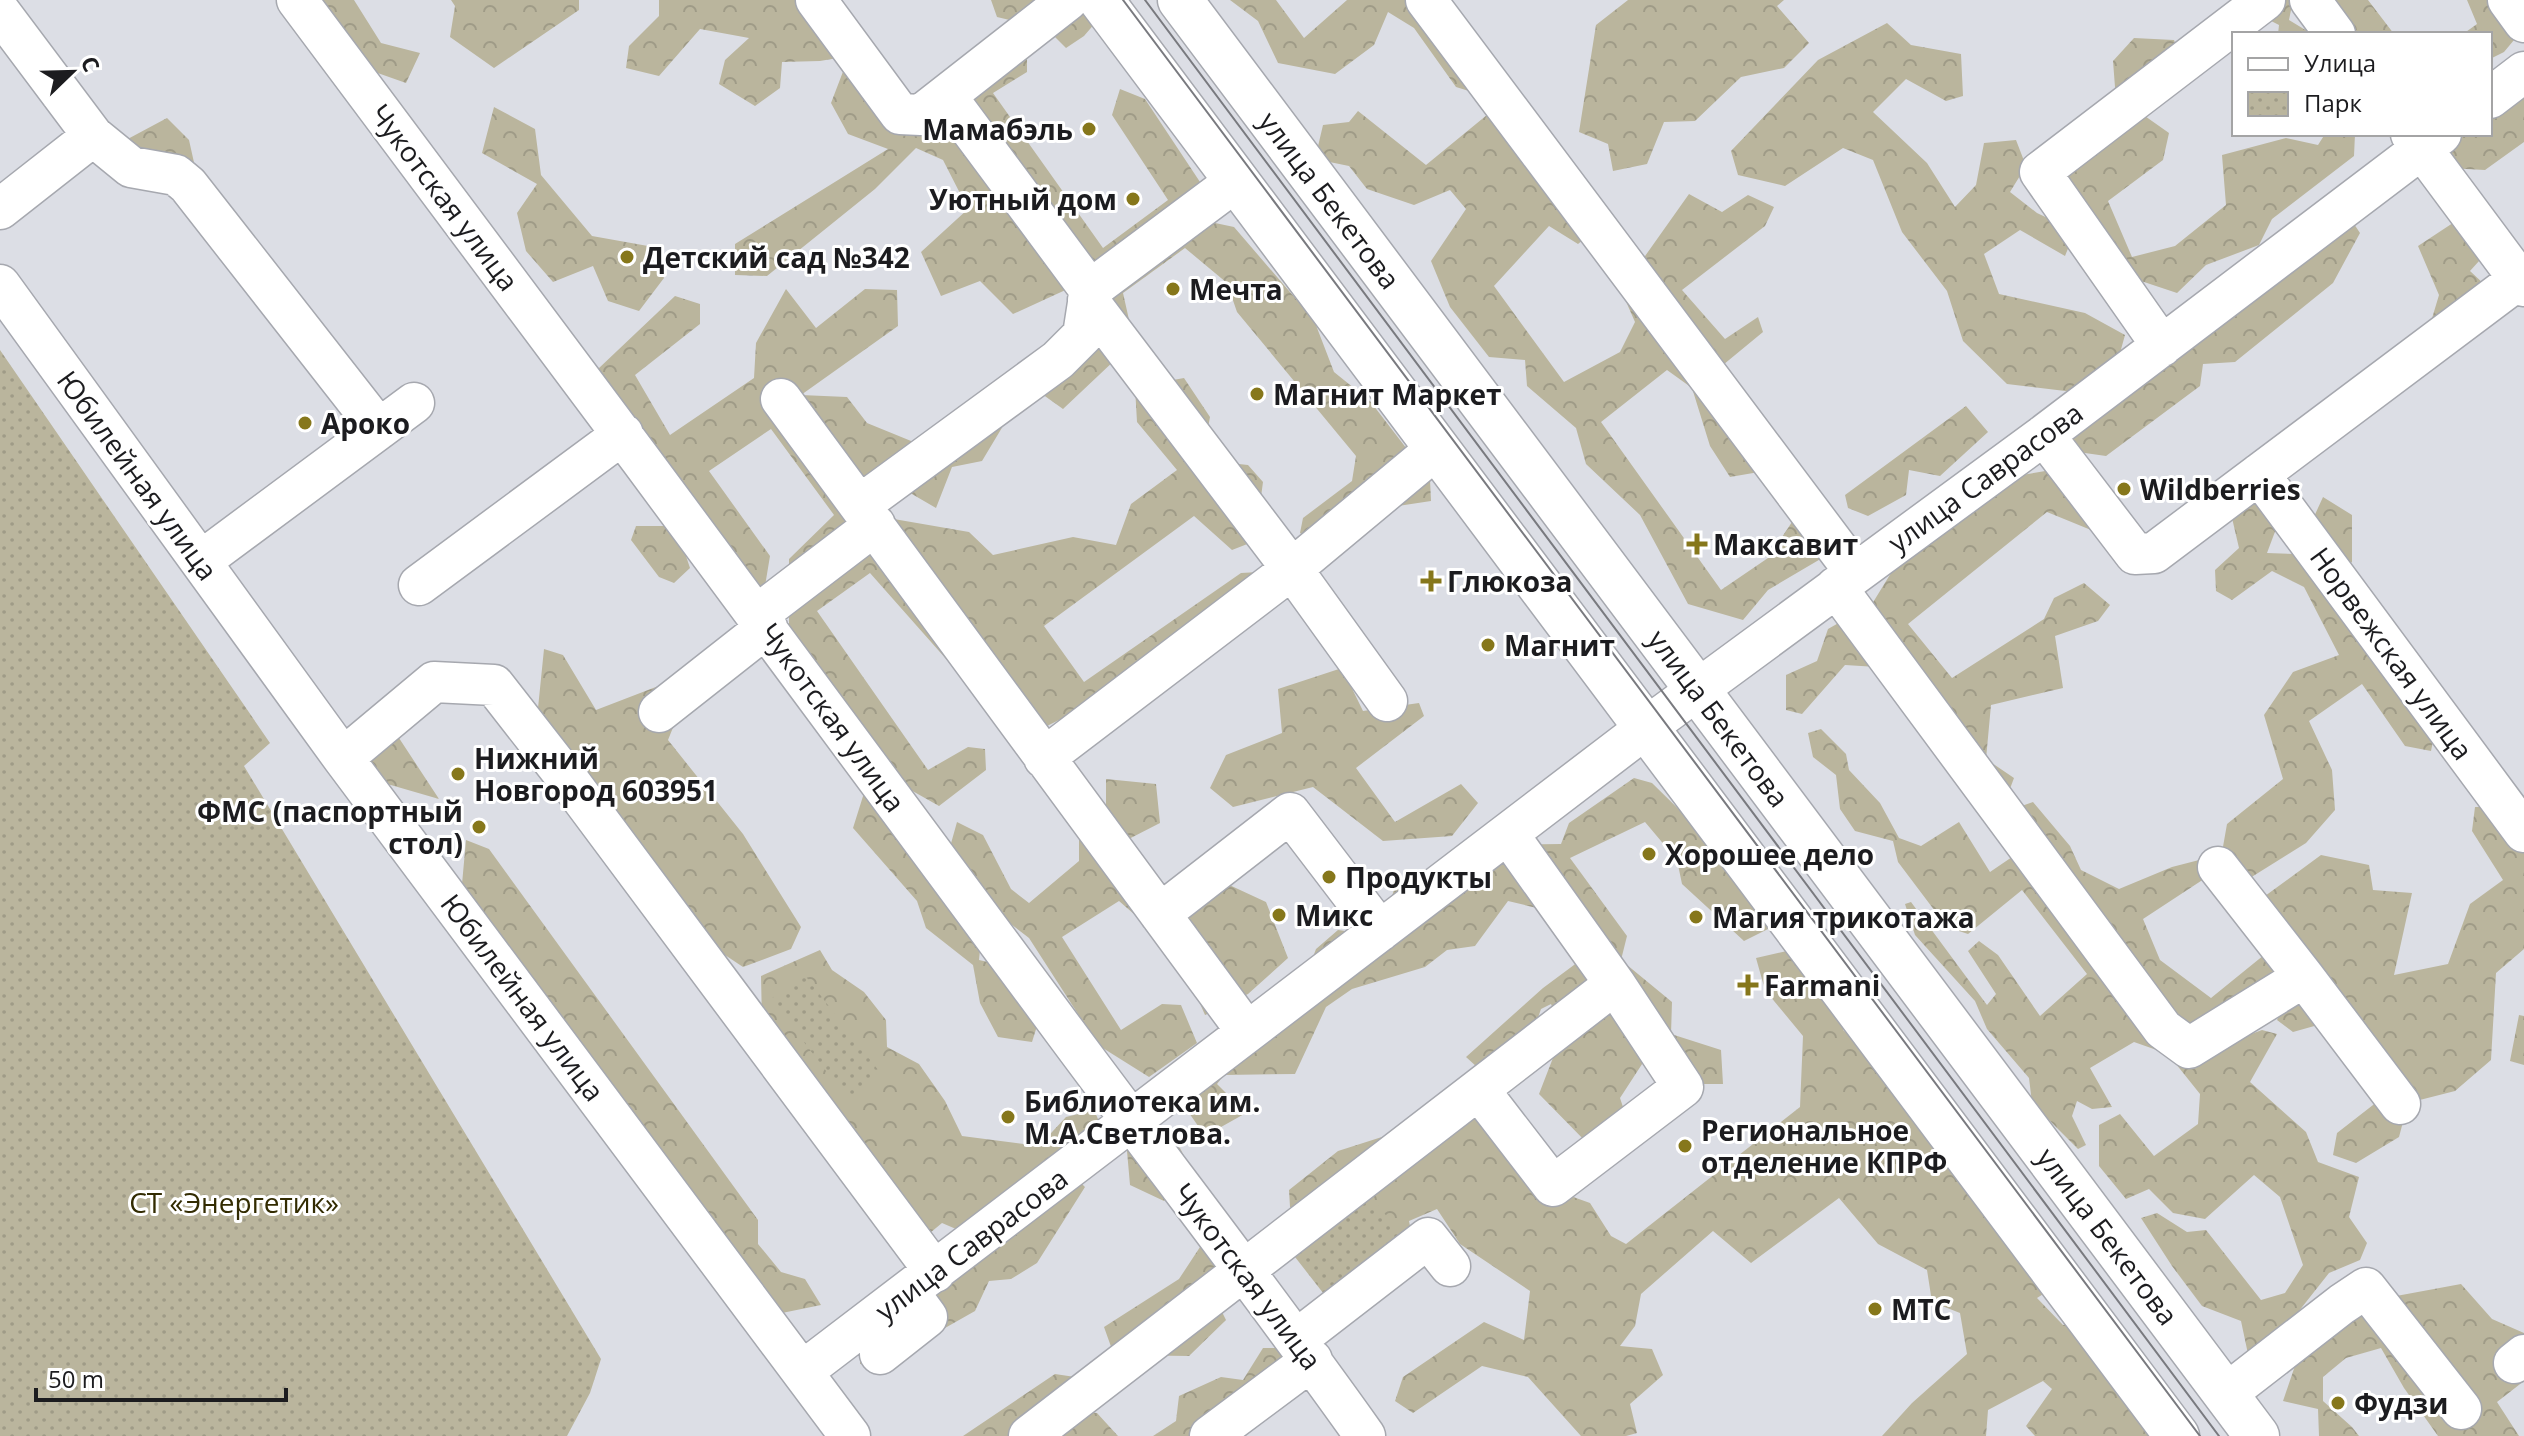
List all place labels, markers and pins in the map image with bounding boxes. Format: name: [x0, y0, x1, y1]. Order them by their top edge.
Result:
place label: Мамабэль: [922, 110, 1073, 148]
marker: Мамабэль: [1080, 120, 1098, 138]
place label: Уютный дом: [929, 180, 1117, 218]
marker: Уютный дом: [1124, 190, 1142, 208]
place label: Детский сад №342: [643, 238, 910, 276]
marker: Детский сад №342: [618, 248, 636, 266]
place label: Мечта: [1189, 270, 1283, 308]
marker: Мечта: [1164, 280, 1182, 298]
place label: Магнит Маркет: [1273, 375, 1502, 413]
marker: Магнит Маркет: [1248, 385, 1266, 403]
place label: Ароко: [321, 404, 410, 442]
marker: Ароко: [296, 414, 314, 432]
place label: Wildberries: [2140, 470, 2301, 508]
marker: Wildberries: [2115, 480, 2133, 498]
place label: Максавит: [1713, 525, 1858, 563]
marker: Максавит: [1688, 535, 1706, 553]
place label: Глюкоза: [1447, 562, 1572, 600]
marker: Глюкоза: [1422, 572, 1440, 590]
place label: Магнит: [1504, 626, 1615, 664]
marker: Магнит: [1479, 636, 1497, 654]
place label: Нижний Новгород 603951: [474, 739, 718, 809]
marker: Нижний Новгород 603951: [449, 765, 467, 783]
place label: ФМС (паспортный стол): [197, 792, 463, 862]
marker: ФМС (паспортный стол): [470, 818, 488, 836]
place label: Хорошее дело: [1665, 835, 1874, 873]
marker: Хорошее дело: [1640, 845, 1658, 863]
place label: Продукты: [1345, 858, 1492, 896]
marker: Продукты: [1320, 868, 1338, 886]
place label: Микс: [1295, 896, 1373, 934]
place label: Магия трикотажа: [1712, 898, 1975, 936]
marker: Микс: [1270, 906, 1288, 924]
marker: Магия трикотажа: [1687, 908, 1705, 926]
place label: Farmani: [1764, 966, 1880, 1004]
marker: Farmani: [1739, 976, 1757, 994]
place label: Библиотека им. М.А.Светлова.: [1024, 1082, 1260, 1152]
marker: Библиотека им. М.А.Светлова.: [999, 1108, 1017, 1126]
place label: Региональное отделение КПРФ: [1701, 1111, 1947, 1181]
marker: Региональное отделение КПРФ: [1676, 1137, 1694, 1155]
place label: МТС: [1891, 1290, 1951, 1328]
marker: МТС: [1866, 1300, 1884, 1318]
place label: Фудзи: [2354, 1384, 2448, 1422]
marker: Фудзи: [2329, 1394, 2347, 1412]

